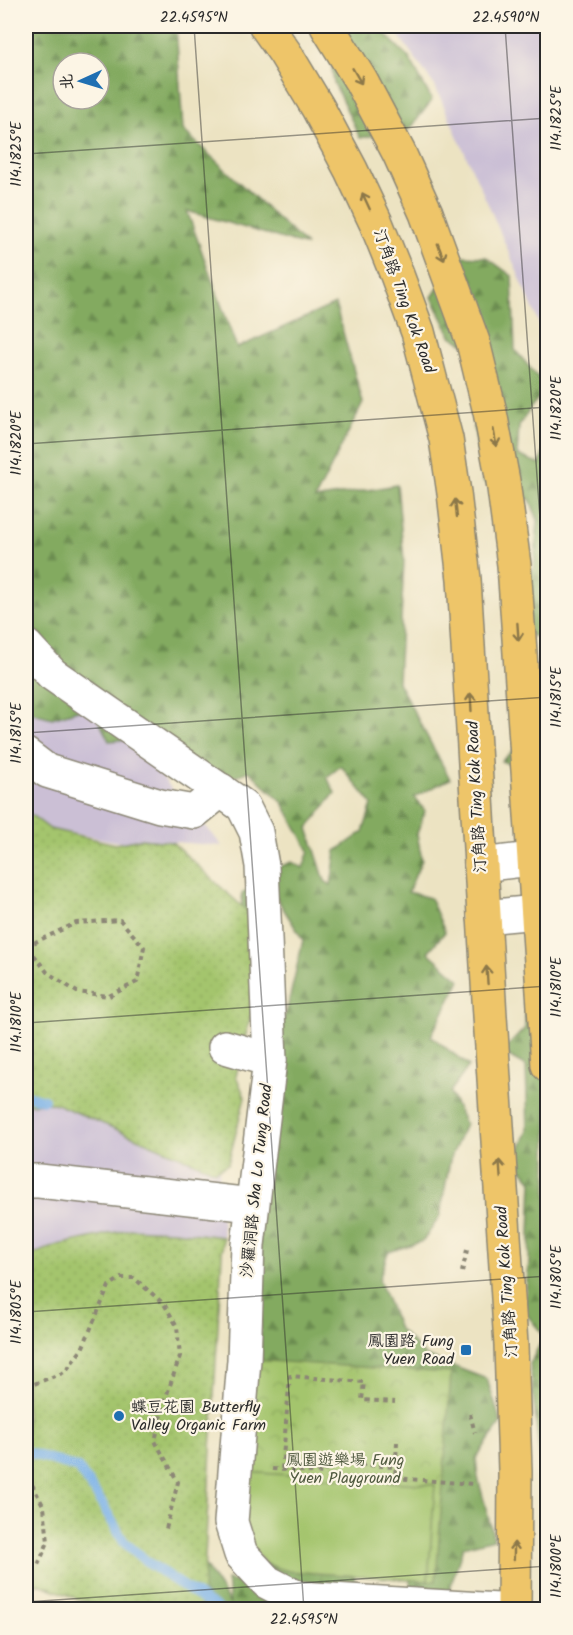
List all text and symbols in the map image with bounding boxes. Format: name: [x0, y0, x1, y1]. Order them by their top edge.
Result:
text: 22.4595°N: [160, 6, 228, 30]
text: 22.4590°N: [472, 6, 540, 30]
north arrow: [51, 51, 111, 111]
one-way arrow: [352, 67, 364, 84]
text: 北: [55, 73, 81, 91]
text: 114.1825°E: [545, 84, 569, 151]
text: 114.1825°E: [5, 120, 29, 187]
one-way arrow: [359, 193, 371, 211]
street label: 汀角路 Ting Kok Road: [366, 225, 442, 378]
one-way arrow: [436, 242, 447, 260]
text: 114.1820°E: [545, 374, 569, 441]
text: 114.1820°E: [5, 409, 29, 476]
one-way arrow: [490, 428, 501, 448]
one-way arrow: [450, 498, 461, 518]
one-way arrow: [513, 621, 524, 641]
text: 114.1815°E: [545, 665, 569, 728]
one-way arrow: [466, 693, 477, 713]
text: 114.1815°E: [5, 701, 29, 764]
street label: 汀角路 Ting Kok Road: [460, 719, 493, 874]
text: 114.1810°E: [545, 955, 569, 1018]
one-way arrow: [482, 965, 493, 985]
text: 114.1810°E: [5, 990, 29, 1053]
street label: 沙羅洞路 Sha Lo Tung Road: [234, 1082, 280, 1279]
one-way arrow: [494, 1160, 505, 1180]
street label: 汀角路 Ting Kok Road: [489, 1204, 525, 1359]
text: 114.1805°E: [545, 1244, 569, 1309]
text: 114.1805°E: [5, 1279, 29, 1344]
place label: 鳳園路 Fung Yuen Road: [367, 1329, 455, 1372]
marker: 鳳園路 Fung Yuen Road: [459, 1343, 473, 1357]
place label: 蝶豆花園 Butterfly Valley Organic Farm: [131, 1395, 266, 1438]
marker: 蝶豆花園 Butterfly Valley Organic Farm: [112, 1409, 126, 1423]
park label: 鳳園遊樂場 Fung Yuen Playground: [286, 1448, 404, 1491]
text: 114.1800°E: [545, 1533, 569, 1598]
one-way arrow: [509, 1542, 520, 1562]
text: 22.4595°N: [270, 1608, 338, 1632]

